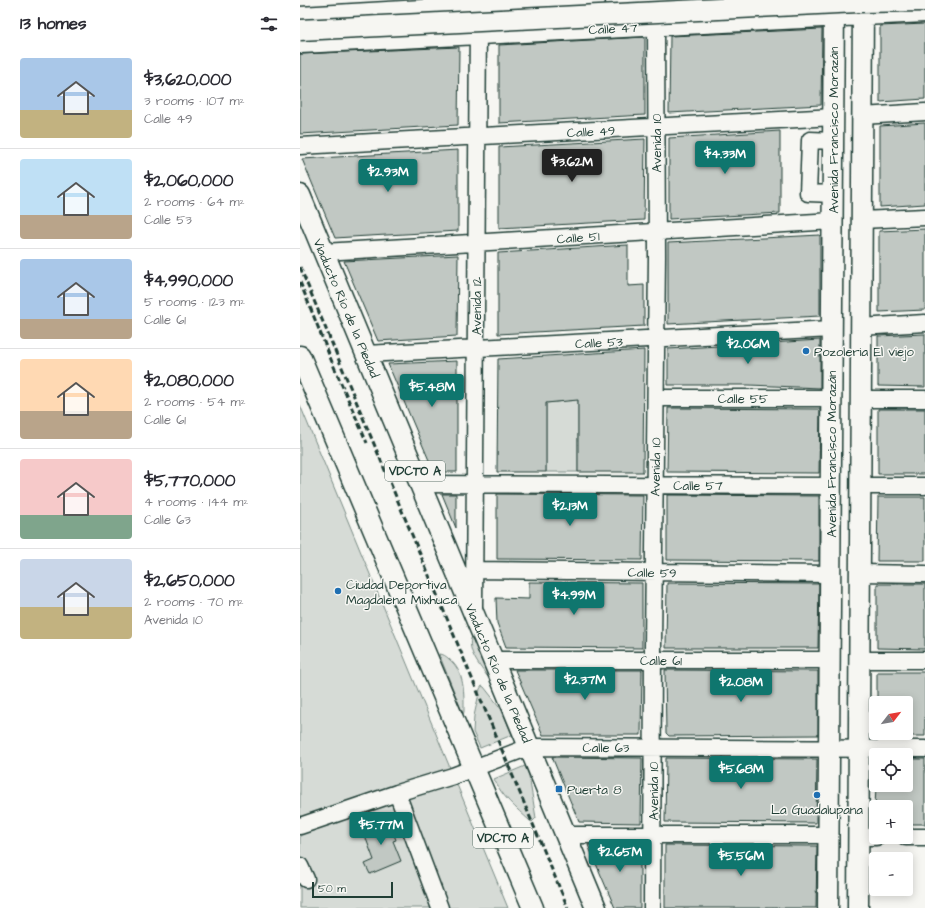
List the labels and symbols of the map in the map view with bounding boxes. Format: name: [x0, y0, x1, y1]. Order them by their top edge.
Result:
street label: Calle 47: [588, 19, 638, 39]
street label: Avenida Francisco Morazán: [825, 46, 843, 214]
street label: Avenida 10: [648, 114, 666, 172]
street label: Calle 49: [566, 122, 616, 142]
pin: $4.33M: [692, 141, 758, 175]
pin: $3.62M: [539, 149, 605, 183]
pin: $2.93M: [355, 159, 421, 193]
street label: Calle 51: [556, 227, 600, 248]
street label: Viaducto Río de la Piedad: [309, 236, 384, 381]
street label: Avenida 12: [468, 276, 486, 335]
pin: $2.06M: [715, 331, 781, 365]
street label: Calle 53: [575, 333, 624, 353]
place label: Pozoleria El viejo: [814, 343, 914, 361]
marker: Pozoleria El viejo: [801, 346, 811, 356]
street label: Avenida Francisco Morazán: [823, 370, 841, 538]
pin: $5.48M: [399, 374, 465, 408]
street label: Calle 55: [718, 390, 768, 408]
street label: Avenida 10: [646, 437, 666, 497]
road number: VDCTO A: [385, 461, 445, 481]
street label: Calle 57: [673, 477, 723, 495]
pin: $2.13M: [537, 493, 603, 527]
street label: Calle 59: [627, 564, 677, 582]
place label: Ciudad Deportiva Magdalena Mixhuca: [346, 576, 458, 610]
pin: $4.99M: [541, 582, 607, 616]
marker: Ciudad Deportiva Magdalena Mixhuca: [333, 586, 343, 596]
street label: Viaducto Río de la Piedad: [461, 601, 536, 746]
street label: Calle 61: [640, 652, 682, 670]
pin: $2.37M: [552, 667, 618, 701]
pin: $2.08M: [708, 669, 774, 703]
north arrow: [869, 696, 913, 740]
street label: Calle 63: [583, 739, 630, 757]
pin: $5.68M: [708, 756, 774, 790]
street label: Avenida 10: [645, 762, 663, 820]
place label: Puerta 8: [567, 781, 622, 799]
marker: Puerta 8: [554, 784, 564, 794]
marker: La Guadalupana: [812, 790, 822, 800]
place label: La Guadalupana: [771, 801, 863, 819]
pin: $5.77M: [348, 812, 414, 846]
road number: VDCTO A: [473, 828, 533, 848]
pin: $2.65M: [587, 839, 653, 873]
pin: $5.56M: [708, 843, 774, 877]
scale bar: [312, 880, 393, 899]

